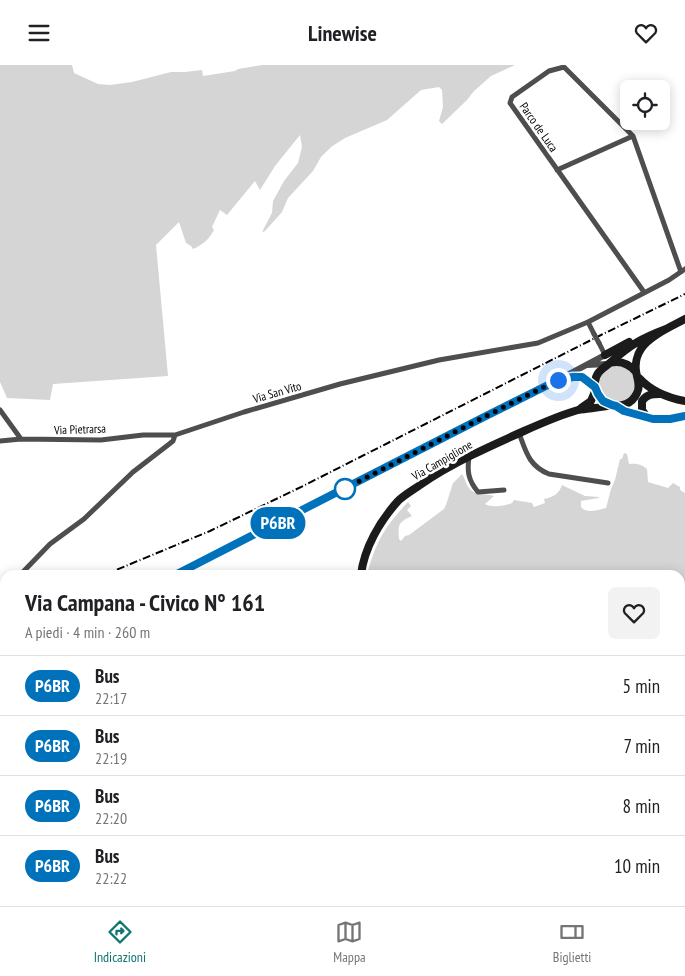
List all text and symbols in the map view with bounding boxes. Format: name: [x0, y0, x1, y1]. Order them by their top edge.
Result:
icon: menu: [25, 19, 53, 47]
text: Linewise: [308, 19, 377, 47]
icon: heart: [632, 19, 660, 47]
map controls: [620, 80, 670, 130]
button: locate: [620, 80, 670, 130]
street label: Parco de Luca: [517, 99, 562, 155]
your location: [546, 368, 571, 393]
street label: Via San Vito: [250, 378, 303, 406]
street label: Via Pietrarsa: [53, 421, 106, 437]
street label: Via Campiglione: [408, 437, 475, 484]
unlabelled marker: [334, 478, 356, 500]
line badge: P6BR: [243, 507, 313, 539]
text: P6BR: [260, 511, 296, 534]
text: Via Campana - Civico N° 161: [25, 587, 265, 618]
button: heart: [608, 587, 660, 639]
text: A piedi · 4 min · 260 m: [25, 622, 150, 642]
text: Bus: [95, 664, 120, 688]
text: P6BR: [35, 674, 70, 697]
text: 5 min: [623, 674, 660, 698]
text: 22:17: [95, 688, 127, 708]
text: Bus: [95, 724, 120, 748]
text: P6BR: [35, 734, 70, 757]
text: 7 min: [623, 734, 660, 758]
text: 22:19: [95, 748, 127, 768]
text: Bus: [95, 784, 120, 808]
text: P6BR: [35, 794, 70, 817]
text: 8 min: [623, 794, 660, 818]
text: 22:20: [95, 808, 127, 828]
text: Bus: [95, 844, 120, 868]
text: P6BR: [35, 854, 70, 877]
text: 10 min: [614, 854, 660, 878]
text: 22:22: [95, 868, 127, 888]
tab: Indicazioni: [94, 918, 146, 966]
tab: Mappa: [333, 918, 366, 966]
tab: Biglietti: [553, 918, 591, 966]

